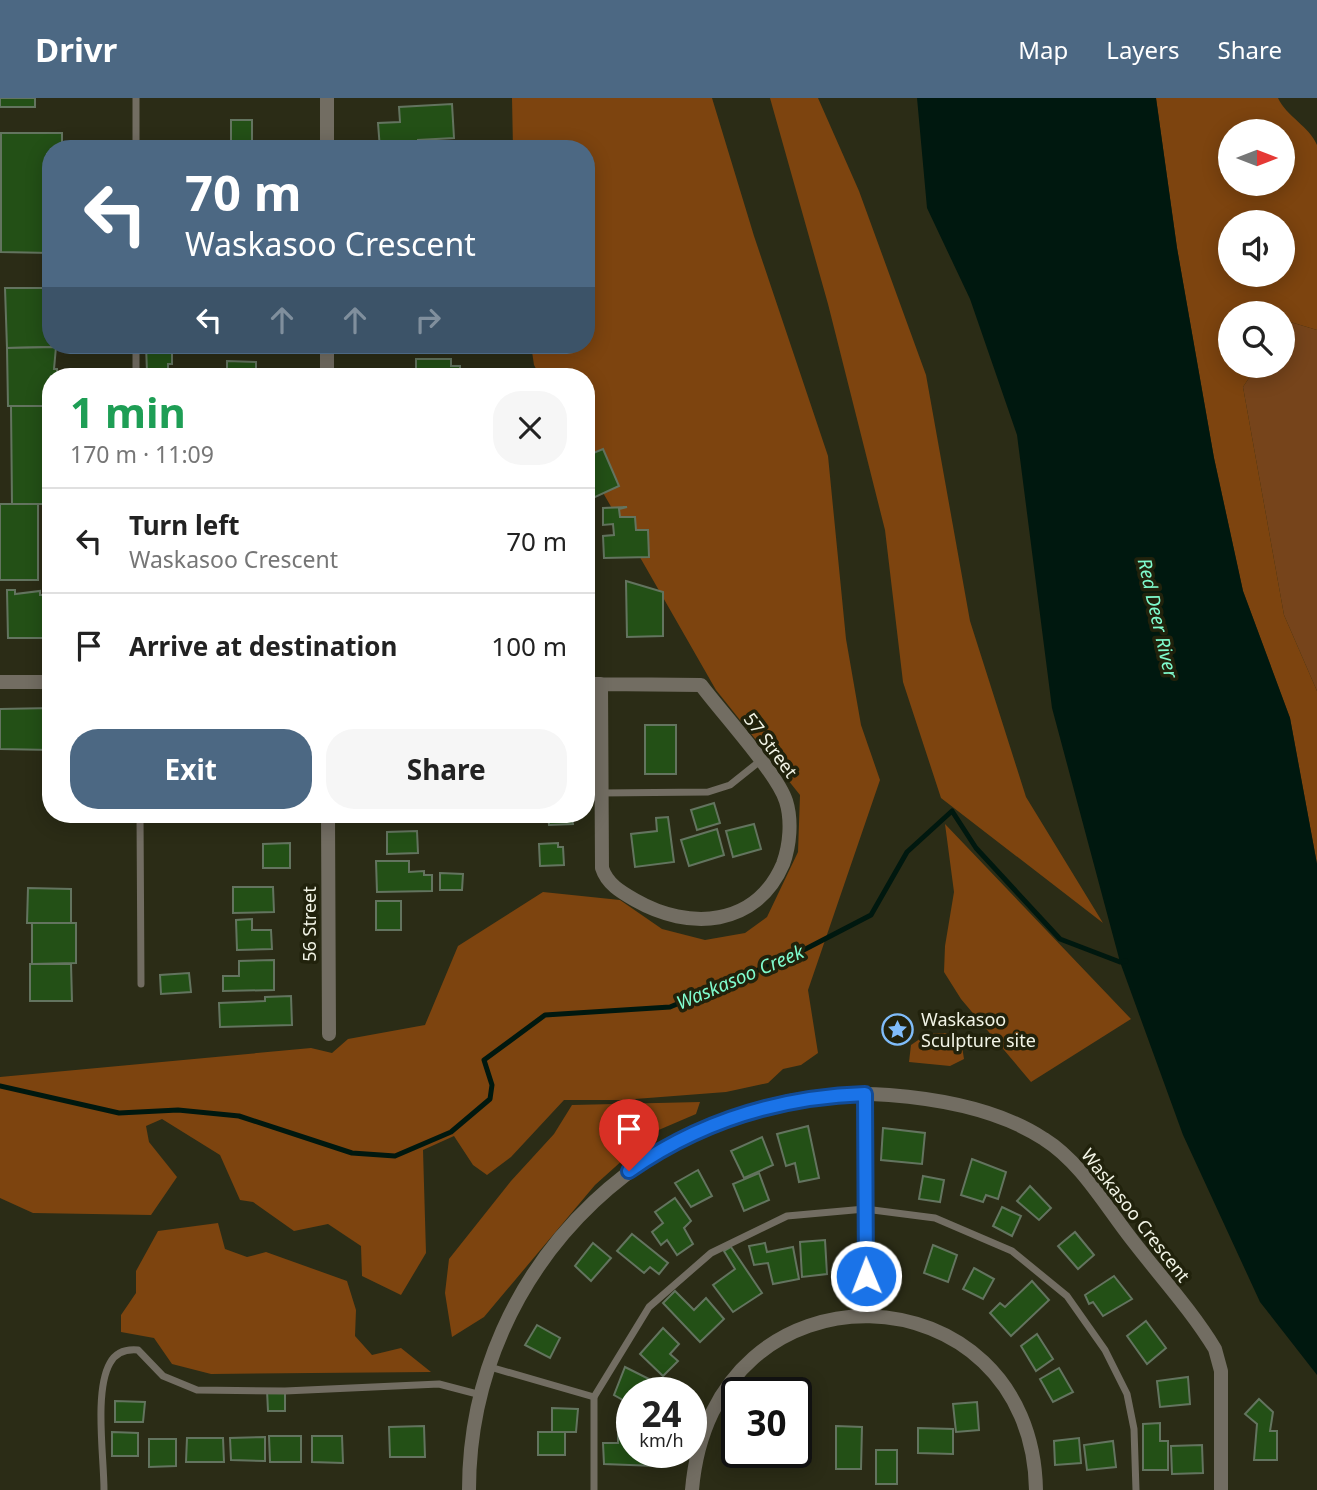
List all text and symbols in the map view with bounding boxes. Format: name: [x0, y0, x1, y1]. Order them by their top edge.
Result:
text: Drivr: [35, 27, 117, 72]
text: Map: [1018, 33, 1068, 66]
text: Layers: [1106, 33, 1180, 66]
text: Share: [1218, 33, 1282, 66]
north arrow: [1218, 119, 1295, 196]
map controls: [1218, 119, 1295, 378]
text: 70 m: [185, 159, 302, 225]
icon: left: [70, 168, 161, 259]
button: sound: [1218, 210, 1295, 287]
text: Waskasoo Crescent: [185, 222, 476, 265]
icon: left: [190, 301, 228, 339]
icon: ahead: [263, 301, 301, 339]
icon: ahead: [336, 301, 374, 339]
icon: right: [409, 301, 447, 339]
button: search: [1218, 301, 1295, 378]
text: 1 min: [70, 383, 186, 440]
button: close: [493, 391, 567, 465]
text: 170 m · 11:09: [70, 438, 214, 470]
text: Turn left: [129, 507, 240, 543]
icon: left: [70, 522, 108, 560]
text: 70 m: [506, 523, 567, 559]
text: Waskasoo Crescent: [129, 543, 338, 575]
water label: Red Deer River: [1132, 556, 1185, 682]
icon: arrive: [70, 627, 108, 665]
text: Arrive at destination: [129, 628, 398, 664]
text: 100 m: [491, 628, 567, 664]
street label: 57 Street: [739, 708, 804, 783]
button: Exit: [70, 729, 312, 809]
button: Share: [326, 729, 567, 809]
street label: 56 Street: [297, 886, 321, 962]
water label: Waskasoo Creek: [672, 938, 808, 1016]
place label: Waskasoo Sculpture site: [921, 1007, 1036, 1052]
place icon: Waskasoo Sculpture site: [881, 1012, 915, 1046]
pin: [599, 1099, 659, 1171]
icon: arrive: [610, 1110, 648, 1148]
street label: Waskasoo Crescent: [1076, 1143, 1196, 1287]
position arrow: [829, 1239, 903, 1313]
speed limit sign: 30: [721, 1377, 812, 1468]
text: 24: [641, 1390, 682, 1437]
text: km/h: [639, 1428, 684, 1452]

